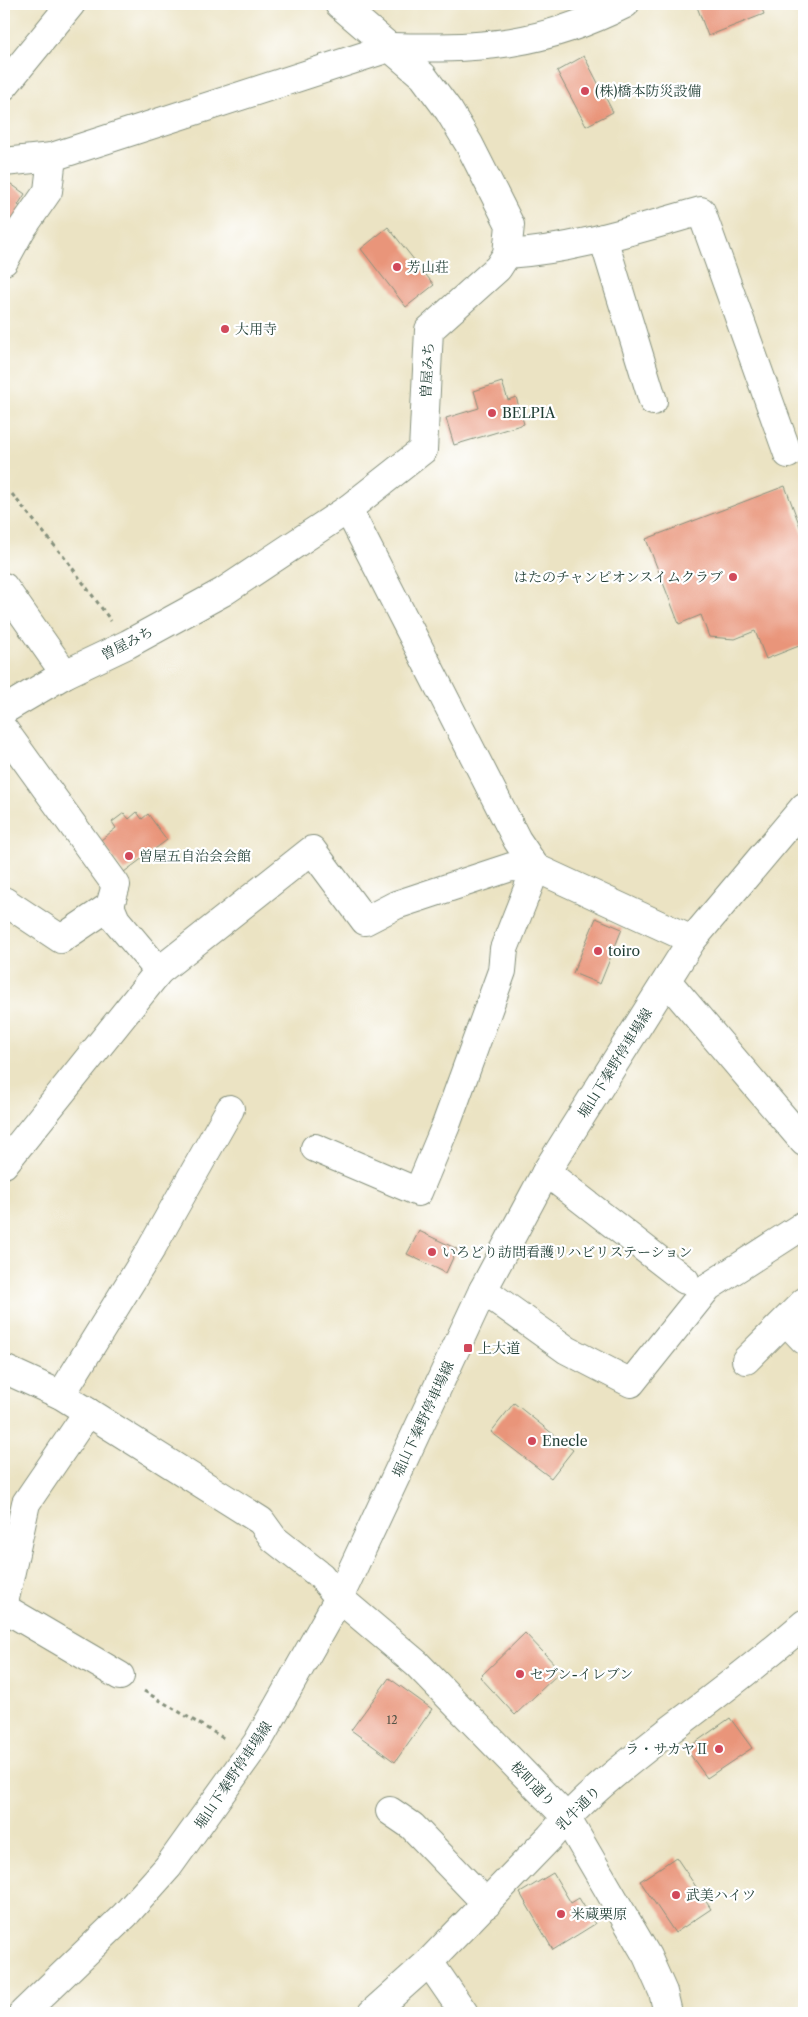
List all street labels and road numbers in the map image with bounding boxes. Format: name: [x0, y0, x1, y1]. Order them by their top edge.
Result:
street label: 曽屋みち: [417, 342, 437, 398]
street label: 曽屋みち: [98, 622, 156, 664]
street label: 堀山下秦野停車場線: [574, 1005, 656, 1121]
street label: 堀山下秦野停車場線: [388, 1358, 458, 1480]
street label: 堀山下秦野停車場線: [190, 1718, 276, 1832]
street label: 桜町通り: [507, 1758, 559, 1810]
street label: 乳牛通り: [552, 1782, 604, 1834]

